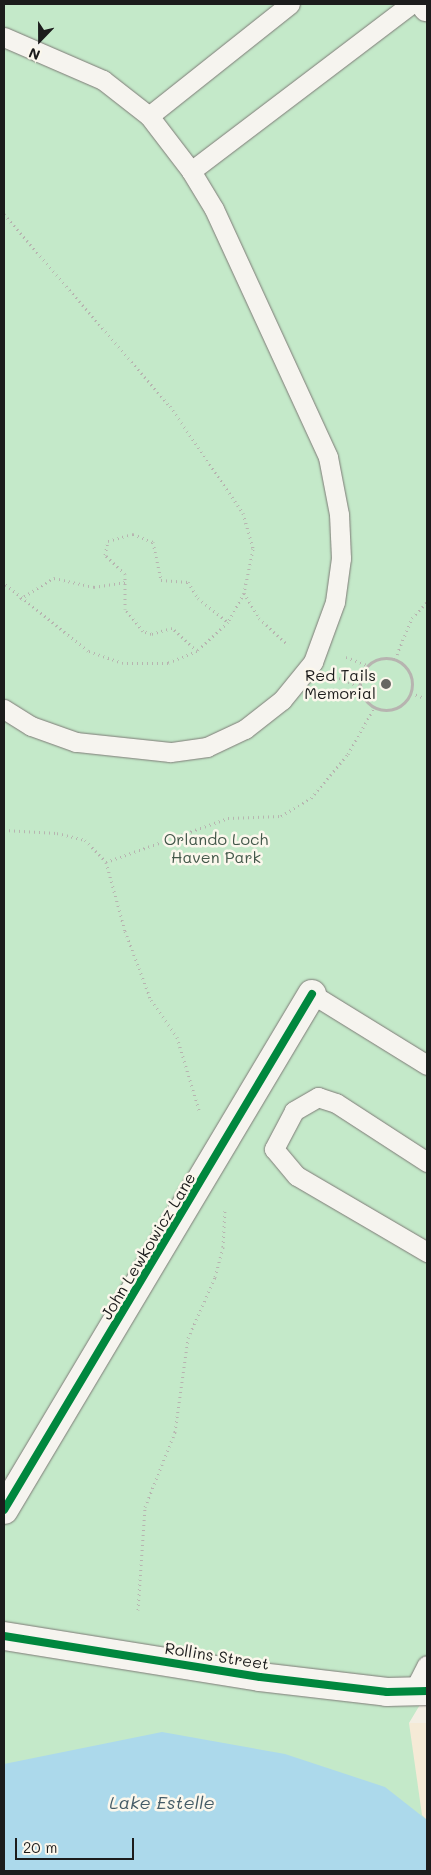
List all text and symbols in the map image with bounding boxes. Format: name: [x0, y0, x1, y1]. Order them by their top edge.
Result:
north arrow: [15, 15, 65, 65]
text: N: [26, 44, 43, 65]
place label: Red Tails Memorial: [304, 665, 376, 703]
marker: Red Tails Memorial: [380, 678, 392, 690]
park label: Orlando Loch Haven Park: [164, 829, 268, 867]
street label: John Lewkowicz Lane: [97, 1169, 199, 1323]
street label: Rollins Street: [163, 1638, 271, 1674]
water label: Lake Estelle: [109, 1791, 215, 1813]
scale bar: [18, 1828, 136, 1860]
text: 20 m: [23, 1837, 57, 1857]

